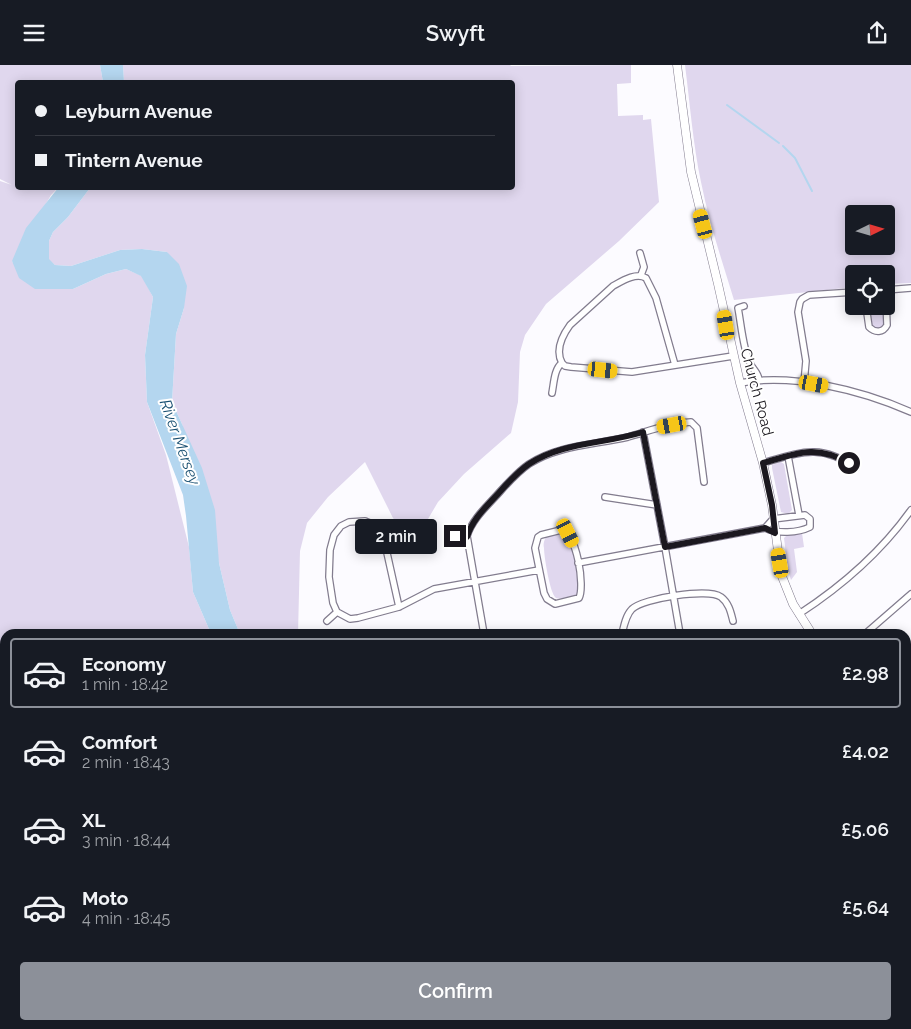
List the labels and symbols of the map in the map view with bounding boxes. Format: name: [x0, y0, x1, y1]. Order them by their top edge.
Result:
north arrow: [845, 205, 895, 255]
car: [691, 208, 714, 240]
car: [716, 309, 735, 341]
street label: Church Road: [737, 346, 777, 438]
car: [587, 361, 618, 379]
car: [797, 374, 830, 394]
water label: River Mersey: [156, 397, 205, 489]
car: [655, 415, 688, 435]
route start: [838, 452, 860, 474]
car: [554, 516, 581, 550]
callout: 2 min: [355, 519, 438, 553]
route end: [444, 525, 466, 547]
car: [770, 547, 789, 579]

